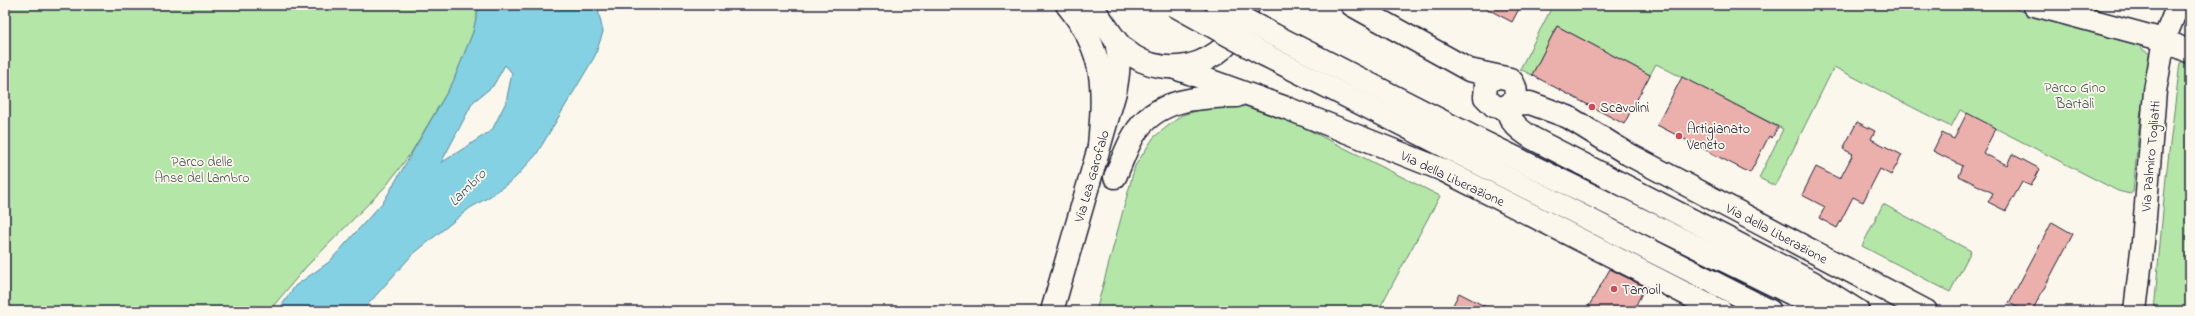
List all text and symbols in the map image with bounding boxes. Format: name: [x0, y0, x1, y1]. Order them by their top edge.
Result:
park label: Parco Gino Bartali: [2044, 78, 2106, 115]
place label: Scavolini: [1600, 98, 1649, 119]
street label: Via Palmiro Togliatti: [2136, 100, 2168, 214]
marker: Scavolini: [1587, 102, 1597, 112]
place label: Artigianato Veneto: [1686, 119, 1750, 156]
street label: Via Lea Garofalo: [1069, 128, 1116, 226]
marker: Artigianato Veneto: [1674, 131, 1684, 141]
street label: Via della Liberazione: [1396, 146, 1509, 213]
park label: Parco delle Anse del Lambro: [154, 152, 250, 189]
water label: Lambro: [444, 163, 492, 212]
street label: Via della Liberazione: [1721, 198, 1832, 270]
place label: Tamoil: [1622, 280, 1661, 301]
marker: Tamoil: [1609, 284, 1619, 294]

